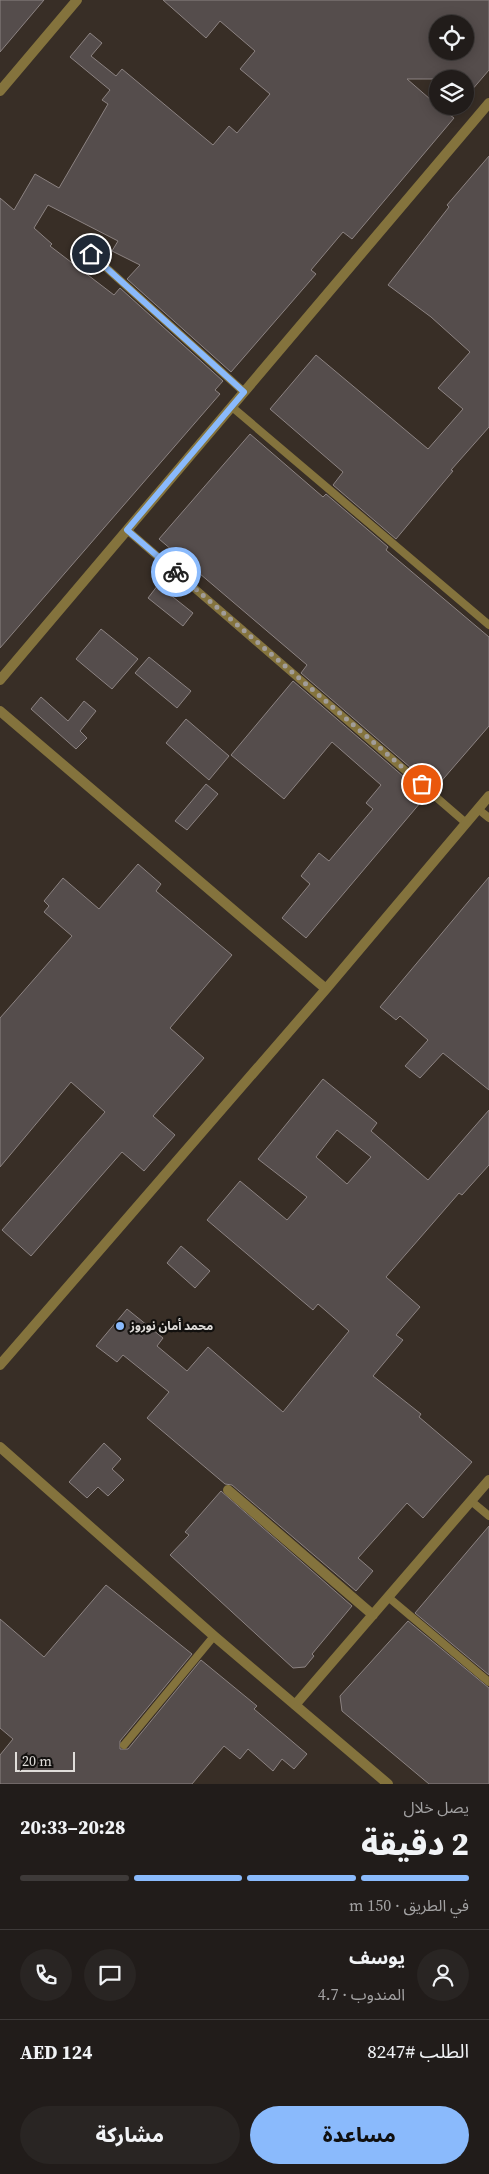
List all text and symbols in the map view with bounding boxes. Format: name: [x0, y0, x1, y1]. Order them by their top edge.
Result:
map controls: [429, 15, 474, 115]
button: locate: [429, 15, 474, 60]
button: layers: [429, 70, 474, 115]
pin: [70, 233, 112, 275]
icon: home: [77, 240, 105, 268]
courier: [151, 547, 201, 597]
icon: bike: [162, 558, 190, 586]
pin: [401, 763, 443, 805]
icon: bag: [408, 770, 436, 798]
place label: محمد أمان نوروز: [129, 1318, 213, 1334]
marker: محمد أمان نوروز: [114, 1320, 126, 1332]
scale bar: [15, 1749, 75, 1772]
text: 20 m: [22, 1751, 52, 1771]
text: يصل خلال: [403, 1796, 469, 1818]
text: 20:28–20:33: [20, 1814, 126, 1840]
text: 2 دقيقة: [361, 1822, 469, 1866]
text: في الطريق · 150 m: [349, 1894, 469, 1916]
text: يوسف: [349, 1944, 405, 1970]
button: phone: [20, 1949, 72, 2001]
button: chat: [84, 1949, 136, 2001]
button: person: [417, 1949, 469, 2001]
text: المندوب · 4.7: [318, 1983, 405, 2005]
text: الطلب #8247: [367, 2038, 469, 2064]
text: AED 124: [20, 2039, 92, 2065]
button: مشاركة: [20, 2106, 240, 2164]
button: مساعدة: [250, 2106, 469, 2164]

